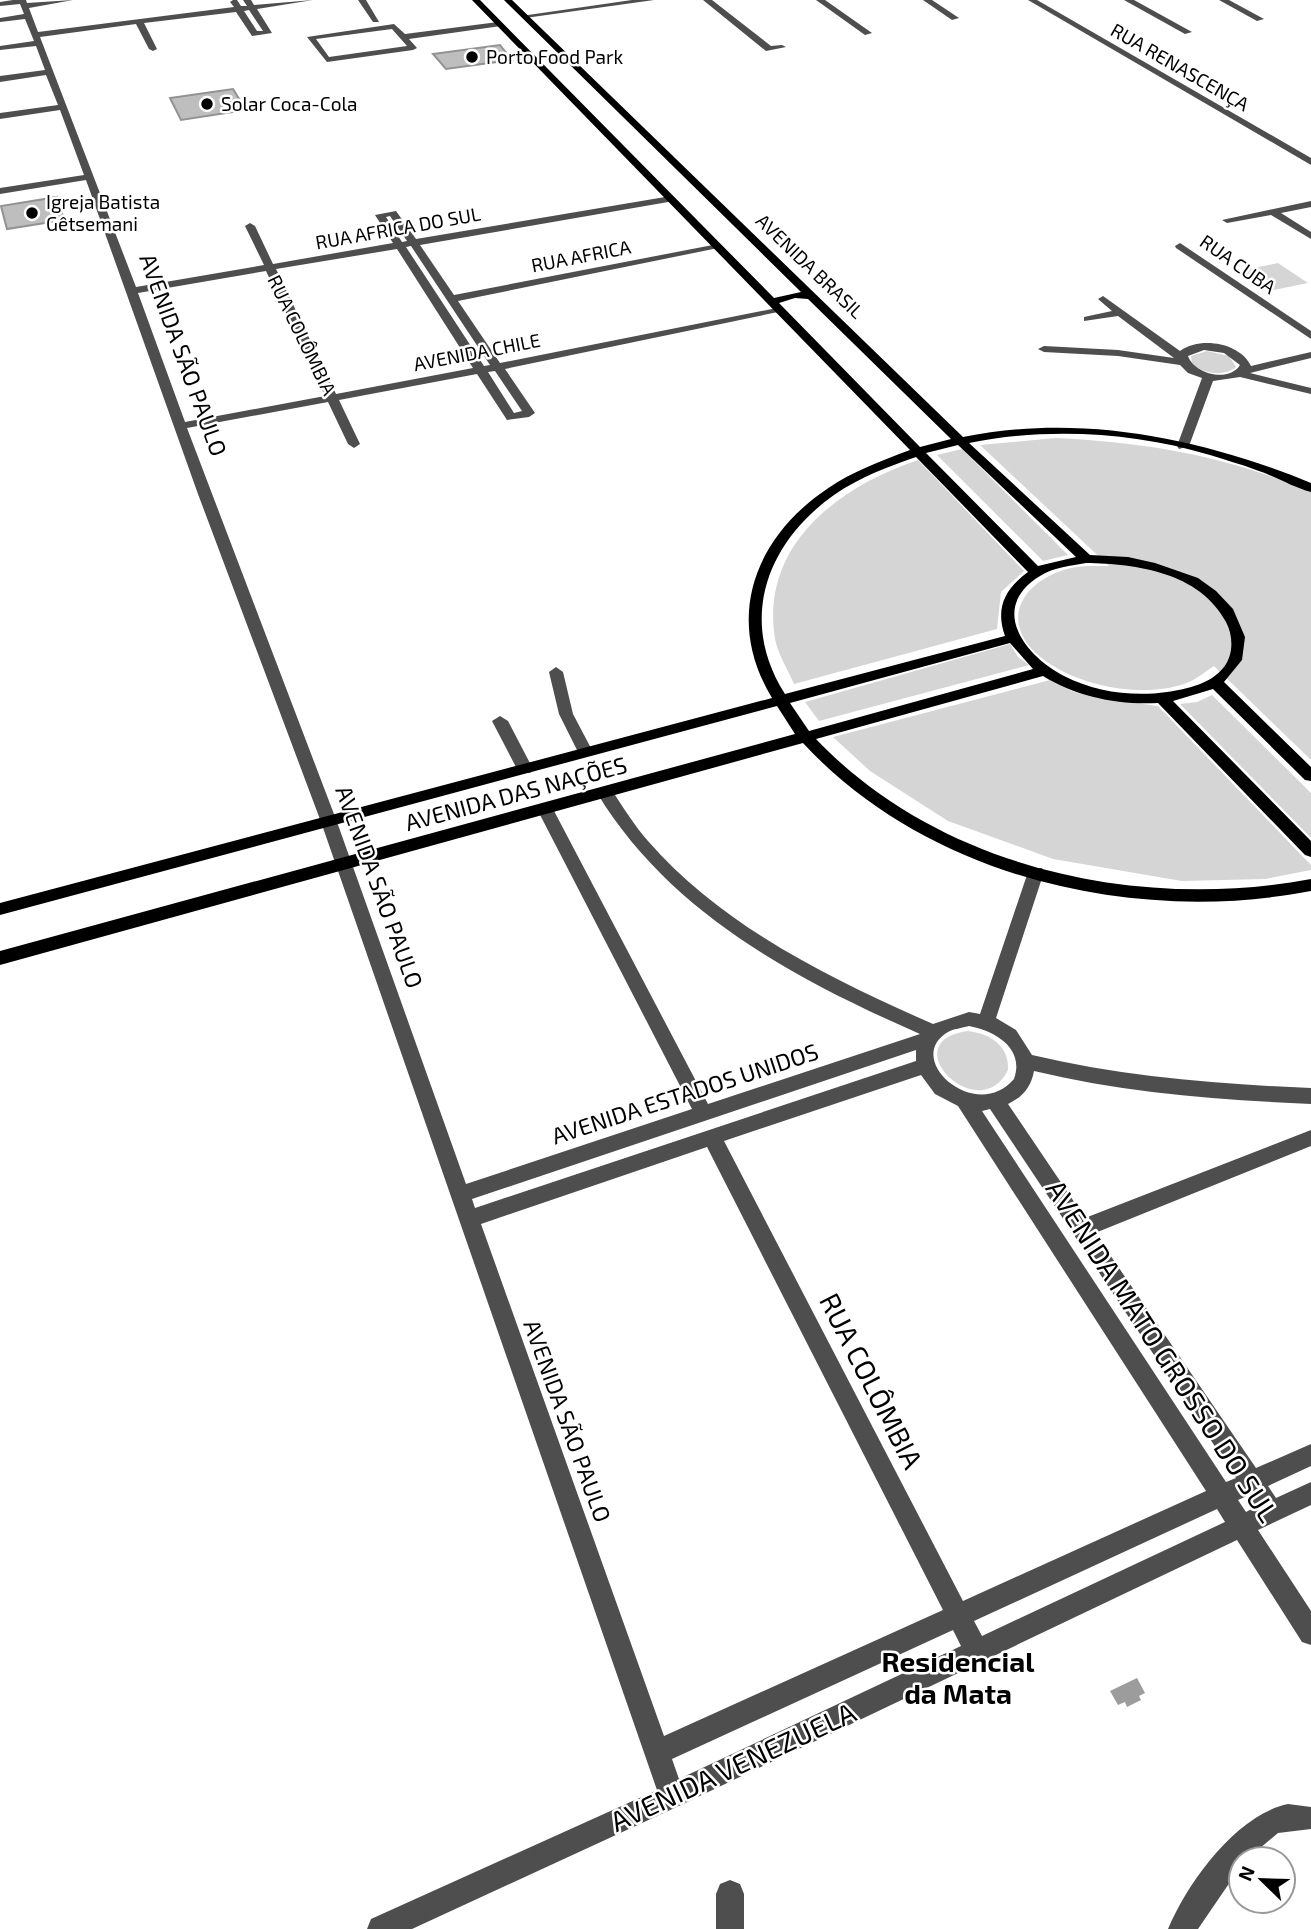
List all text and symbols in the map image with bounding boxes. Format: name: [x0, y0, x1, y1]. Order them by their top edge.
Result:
street label: RUA RENASCENÇA: [1107, 18, 1254, 116]
place label: Porto Food Park: [486, 45, 624, 68]
marker: Porto Food Park: [464, 49, 480, 65]
place label: Solar Coca-Cola: [221, 92, 358, 115]
marker: Solar Coca-Cola: [199, 96, 215, 112]
place label: Igreja Batista Gêtsemani: [46, 190, 160, 235]
street label: RUA AFRICA DO SUL: [314, 202, 483, 253]
marker: Igreja Batista Gêtsemani: [24, 205, 40, 221]
street label: AVENIDA BRASIL: [752, 209, 869, 323]
street label: RUA CUBA: [1196, 229, 1281, 298]
street label: RUA AFRICA: [529, 235, 633, 276]
street label: AVENIDA SÃO PAULO: [134, 250, 234, 460]
street label: RUA COLÔMBIA: [263, 271, 341, 399]
street label: AVENIDA CHILE: [411, 328, 542, 375]
street label: AVENIDA DAS NAÇÕES: [402, 750, 630, 837]
street label: AVENIDA SÃO PAULO: [330, 782, 430, 992]
street label: AVENIDA ESTADOS UNIDOS: [548, 1037, 821, 1149]
street label: AVENIDA MATO GROSSO DO SUL: [1039, 1173, 1286, 1528]
street label: RUA COLÔMBIA: [813, 1287, 931, 1475]
street label: AVENIDA SÃO PAULO: [518, 1316, 618, 1526]
district label: Residencial da Mata: [882, 1644, 1035, 1710]
street label: AVENIDA VENEZUELA: [604, 1694, 861, 1838]
north arrow: [1227, 1845, 1297, 1915]
text: N: [1233, 1862, 1259, 1884]

